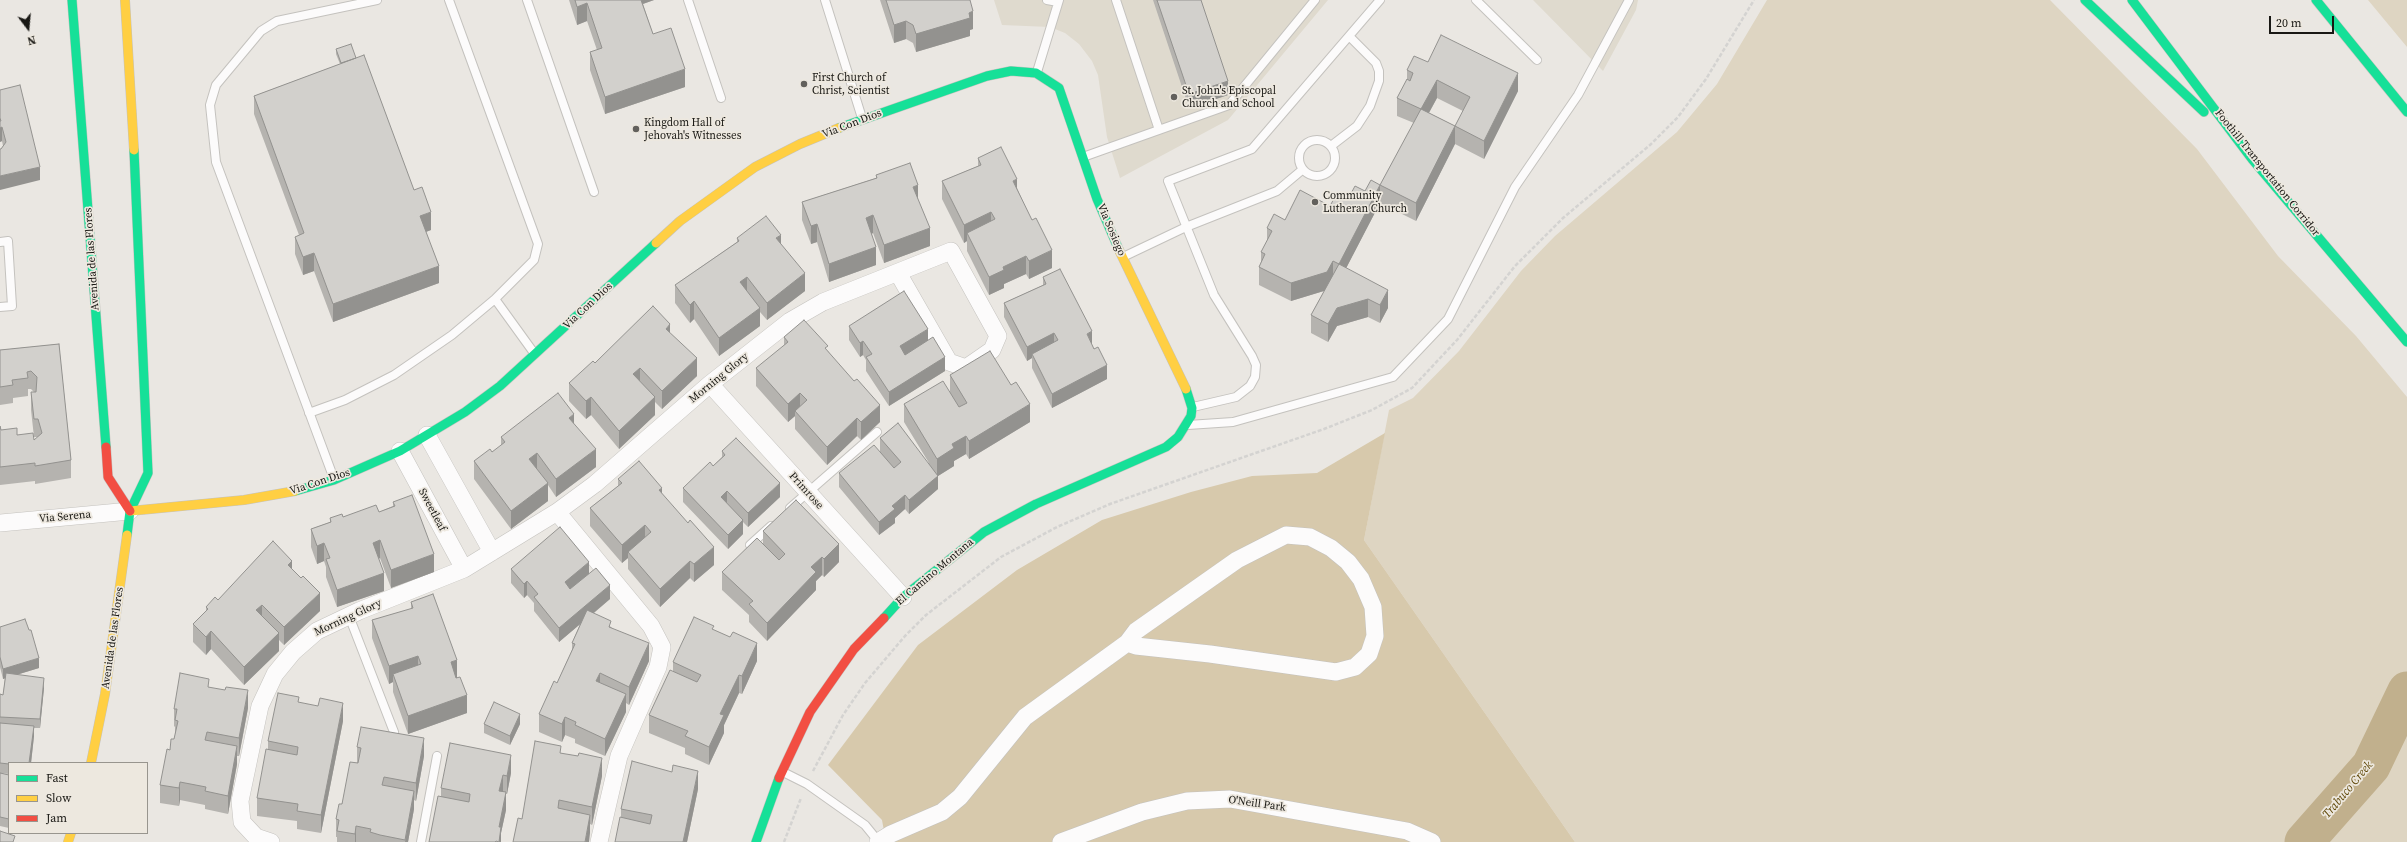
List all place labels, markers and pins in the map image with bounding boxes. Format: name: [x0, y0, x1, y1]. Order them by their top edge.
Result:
place label: First Church of Christ, Scientist: [812, 71, 889, 97]
marker: First Church of Christ, Scientist: [799, 79, 809, 89]
place label: St. John's Episcopal Church and School: [1182, 84, 1276, 110]
marker: St. John's Episcopal Church and School: [1169, 92, 1179, 102]
place label: Kingdom Hall of Jehovah's Witnesses: [644, 116, 742, 142]
marker: Kingdom Hall of Jehovah's Witnesses: [631, 124, 641, 134]
place label: Community Lutheran Church: [1323, 189, 1407, 215]
marker: Community Lutheran Church: [1310, 197, 1320, 207]

